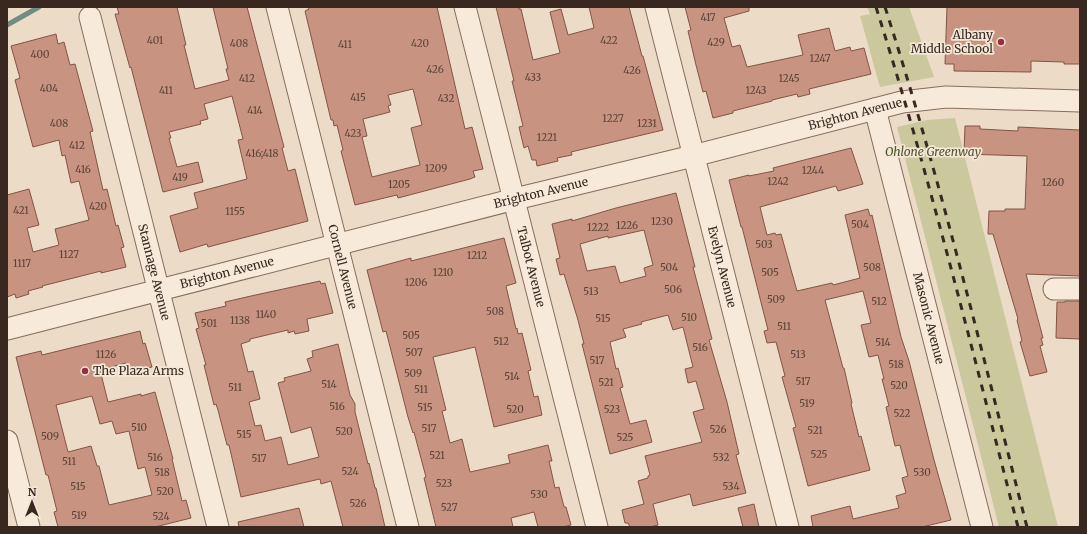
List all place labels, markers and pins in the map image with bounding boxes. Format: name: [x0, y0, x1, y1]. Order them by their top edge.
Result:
place label: Albany Middle School: [911, 27, 993, 56]
marker: Albany Middle School: [996, 37, 1006, 47]
place label: The Plaza Arms: [93, 363, 184, 378]
marker: The Plaza Arms: [80, 366, 90, 376]

